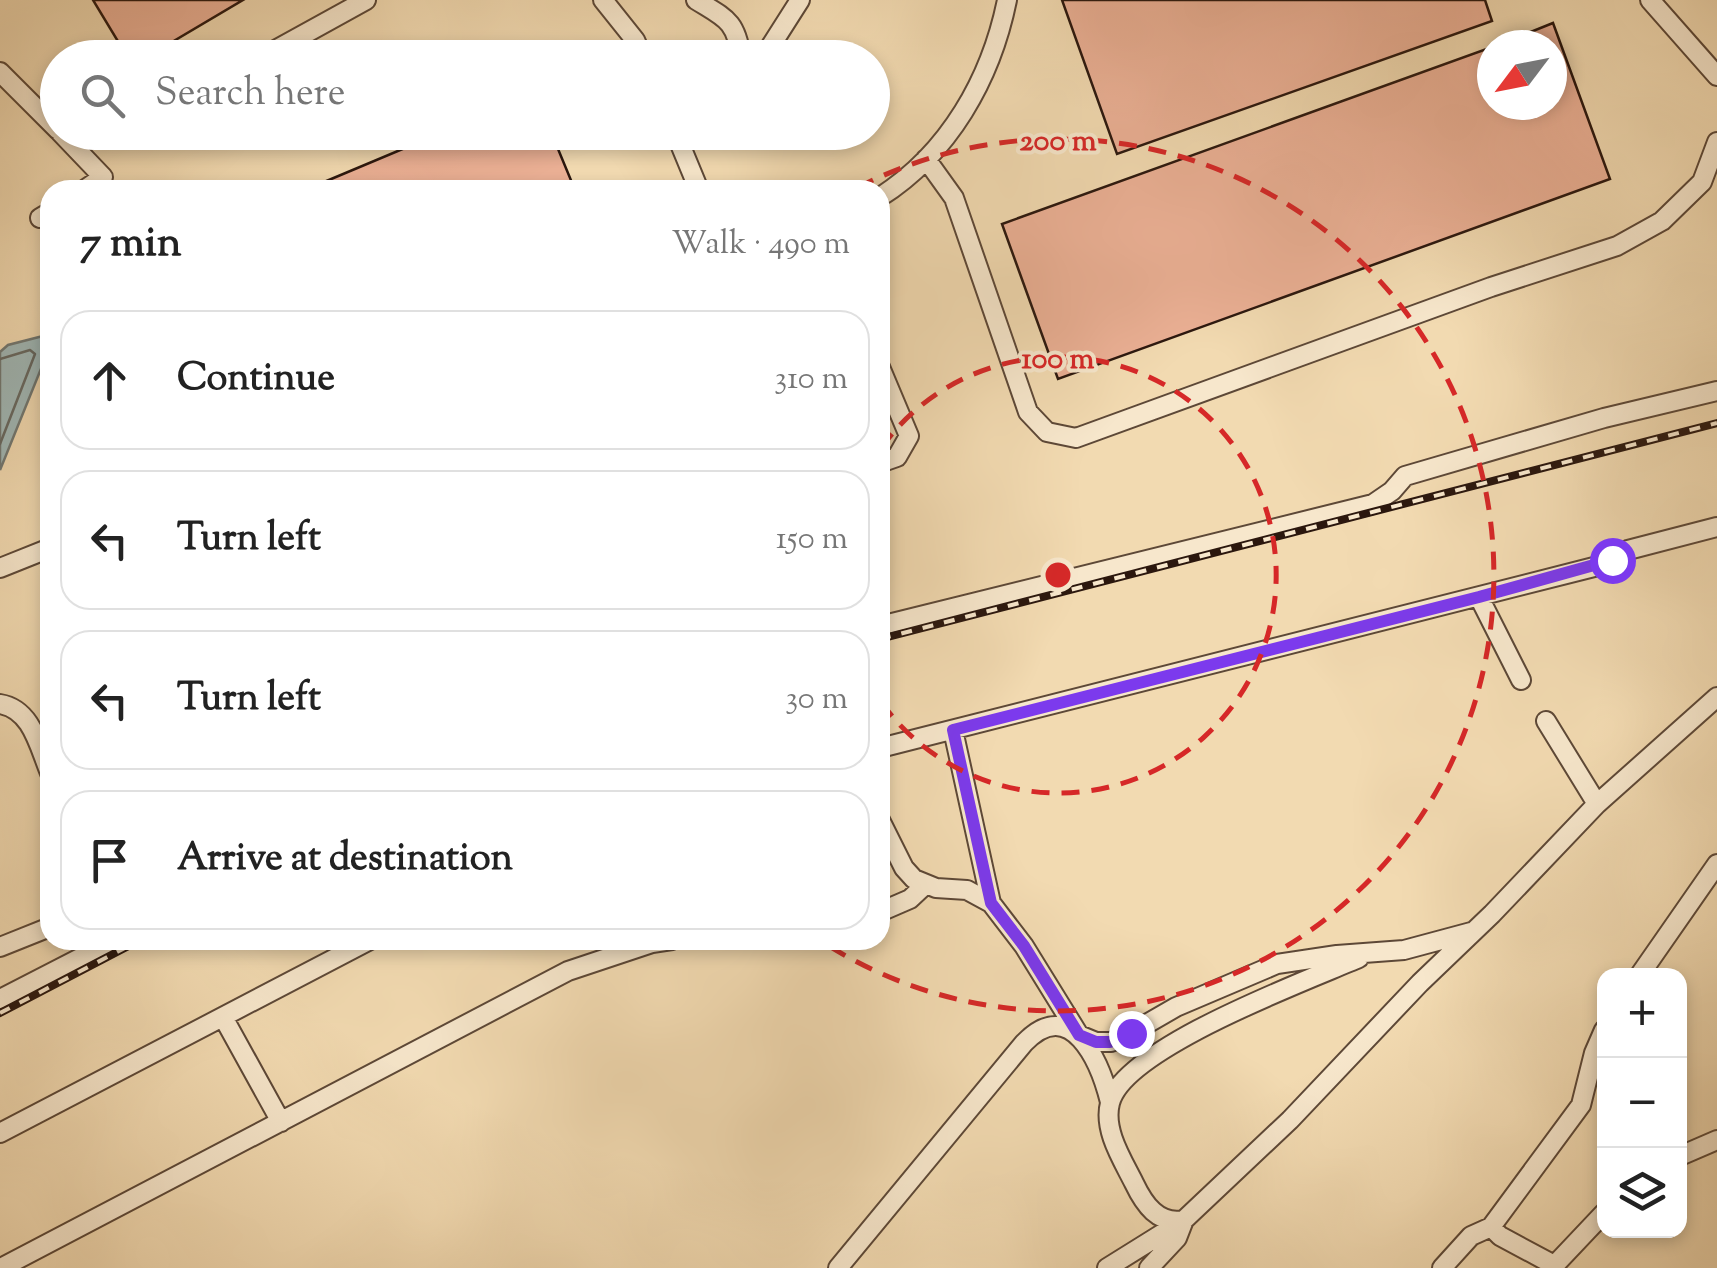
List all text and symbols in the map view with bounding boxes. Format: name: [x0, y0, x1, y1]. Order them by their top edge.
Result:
north arrow: [1477, 30, 1567, 120]
search box: [40, 40, 890, 150]
icon: search: [75, 68, 130, 123]
text: Search here: [155, 68, 346, 122]
text: 200 m: [1020, 121, 1097, 164]
text: 7 min: [80, 215, 181, 275]
text: Walk · 490 m: [672, 222, 850, 268]
text: 100 m: [1022, 339, 1095, 382]
icon: ahead: [82, 353, 137, 408]
text: Continue: [177, 353, 335, 407]
text: 310 m: [774, 357, 848, 403]
icon: left: [82, 513, 137, 568]
text: Turn left: [177, 513, 321, 567]
text: 150 m: [776, 517, 848, 563]
route start: [1590, 538, 1636, 584]
centre of rings: [1040, 557, 1076, 593]
icon: left: [82, 673, 137, 728]
text: Turn left: [177, 673, 321, 727]
text: 30 m: [785, 677, 848, 723]
icon: arrive: [82, 833, 137, 888]
text: Arrive at destination: [177, 833, 513, 887]
map controls: [1597, 968, 1687, 1238]
button: +: [1597, 968, 1687, 1058]
route end: [1109, 1011, 1155, 1057]
button: −: [1597, 1058, 1687, 1148]
button: layers: [1597, 1148, 1687, 1238]

